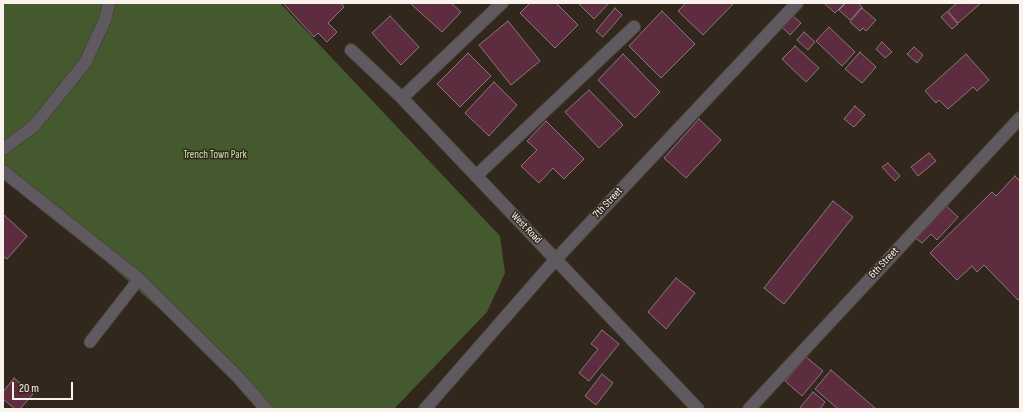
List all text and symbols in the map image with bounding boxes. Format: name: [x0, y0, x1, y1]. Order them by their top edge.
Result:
park label: Trench Town Park: [183, 148, 247, 162]
street label: 7th Street: [590, 185, 626, 221]
street label: West Road: [508, 209, 544, 247]
street label: 6th Street: [866, 245, 902, 281]
scale bar: [14, 374, 75, 400]
text: 20 m: [19, 381, 39, 396]

